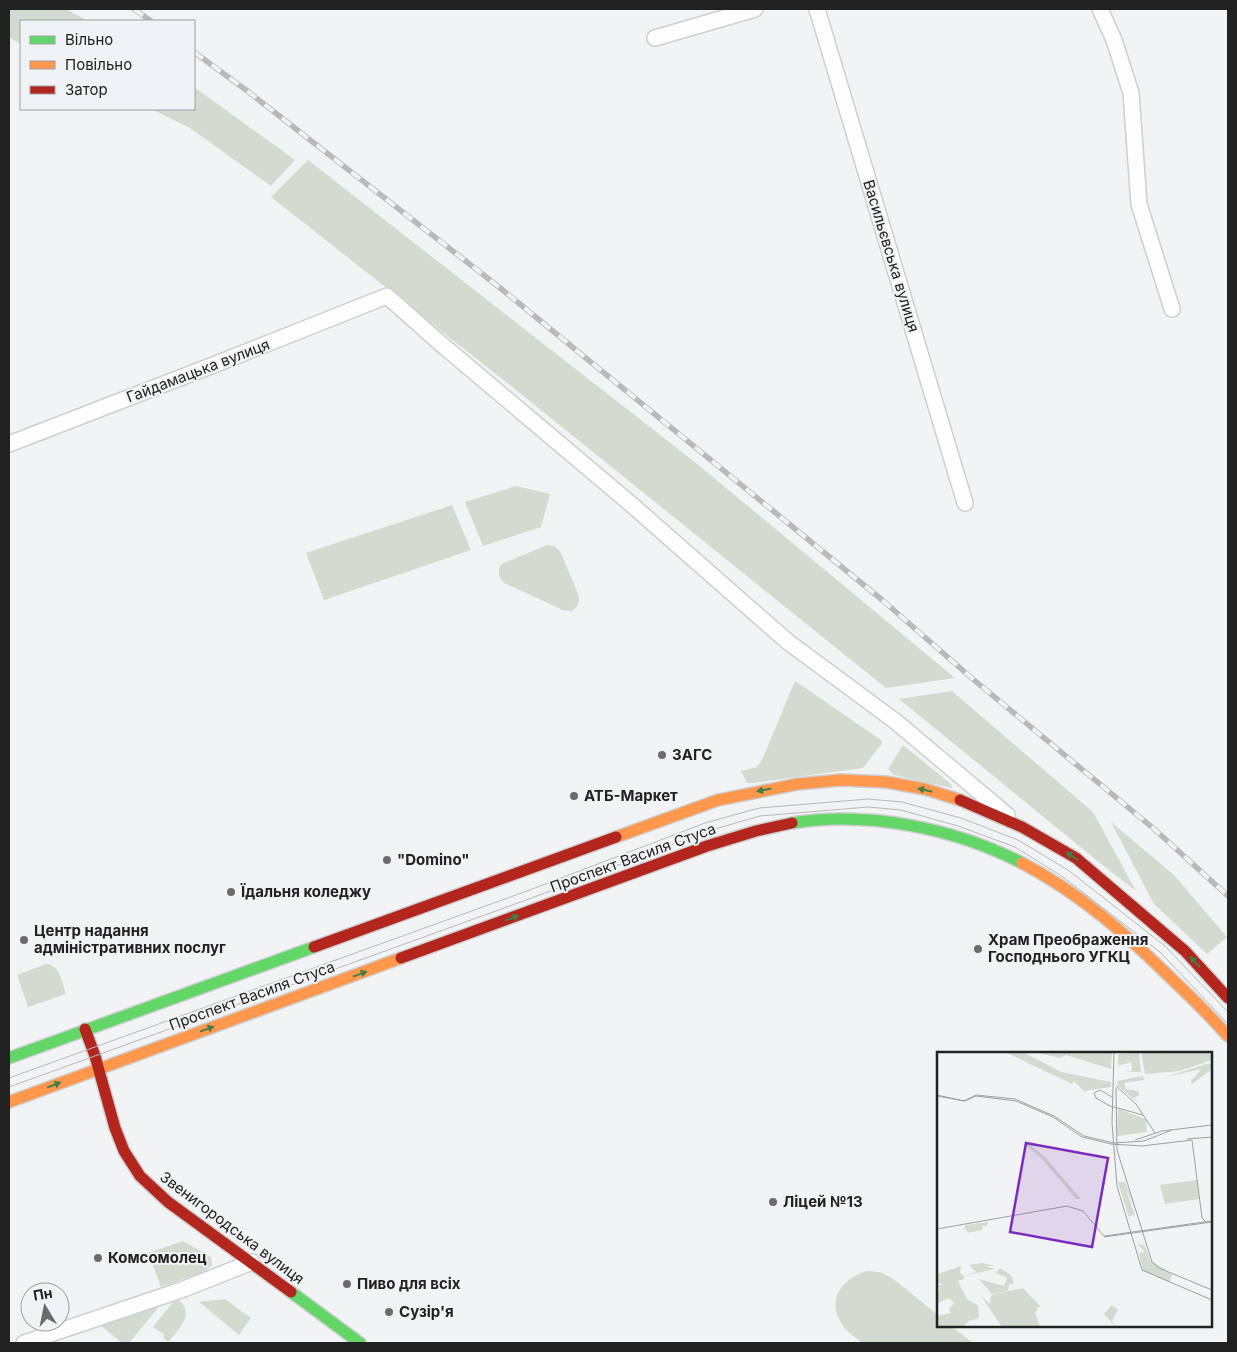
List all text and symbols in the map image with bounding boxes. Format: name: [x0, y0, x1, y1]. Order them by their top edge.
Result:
legend: [20, 20, 195, 110]
text: Вільно: [65, 30, 113, 49]
text: Повільно: [65, 55, 132, 74]
text: Затор: [65, 80, 108, 99]
street label: Васильєвська вулиця: [859, 177, 924, 334]
street label: Гайдамацька вулиця: [124, 334, 272, 407]
place label: ЗАГС: [672, 745, 712, 764]
marker: ЗАГС: [656, 749, 668, 761]
place label: АТБ-Маркет: [584, 786, 678, 805]
one-way arrow: [755, 786, 771, 794]
one-way arrow: [917, 786, 932, 794]
marker: АТБ-Маркет: [568, 790, 580, 802]
street label: Проспект Василя Стуса: [547, 819, 718, 896]
place label: "Domino": [397, 850, 470, 869]
one-way arrow: [1066, 851, 1079, 861]
marker: "Domino": [381, 854, 393, 866]
place label: Їдальня коледжу: [240, 882, 371, 901]
marker: Їдальня коледжу: [225, 886, 237, 898]
one-way arrow: [505, 914, 520, 921]
place label: Центр надання адміністративних послуг: [34, 921, 226, 957]
place label: Храм Преображення Господнього УГКЦ: [988, 930, 1148, 966]
marker: Центр надання адміністративних послуг: [18, 934, 30, 946]
marker: Храм Преображення Господнього УГКЦ: [972, 943, 984, 955]
street label: Проспект Василя Стуса: [166, 957, 337, 1034]
one-way arrow: [1189, 957, 1201, 969]
one-way arrow: [352, 970, 367, 977]
one-way arrow: [200, 1025, 215, 1033]
inset map: [937, 1052, 1212, 1327]
one-way arrow: [47, 1081, 62, 1089]
street label: Звенигородська вулиця: [156, 1167, 308, 1288]
place label: Ліцей №13: [783, 1192, 863, 1211]
marker: Ліцей №13: [767, 1196, 779, 1208]
place label: Комсомолец: [108, 1248, 207, 1267]
marker: Комсомолец: [92, 1252, 104, 1264]
place label: Пиво для всіх: [357, 1274, 461, 1293]
marker: Пиво для всіх: [341, 1278, 353, 1290]
north arrow: [20, 1282, 70, 1332]
text: Пн: [32, 1284, 54, 1304]
place label: Сузір'я: [399, 1302, 454, 1321]
marker: Сузір'я: [383, 1306, 395, 1318]

